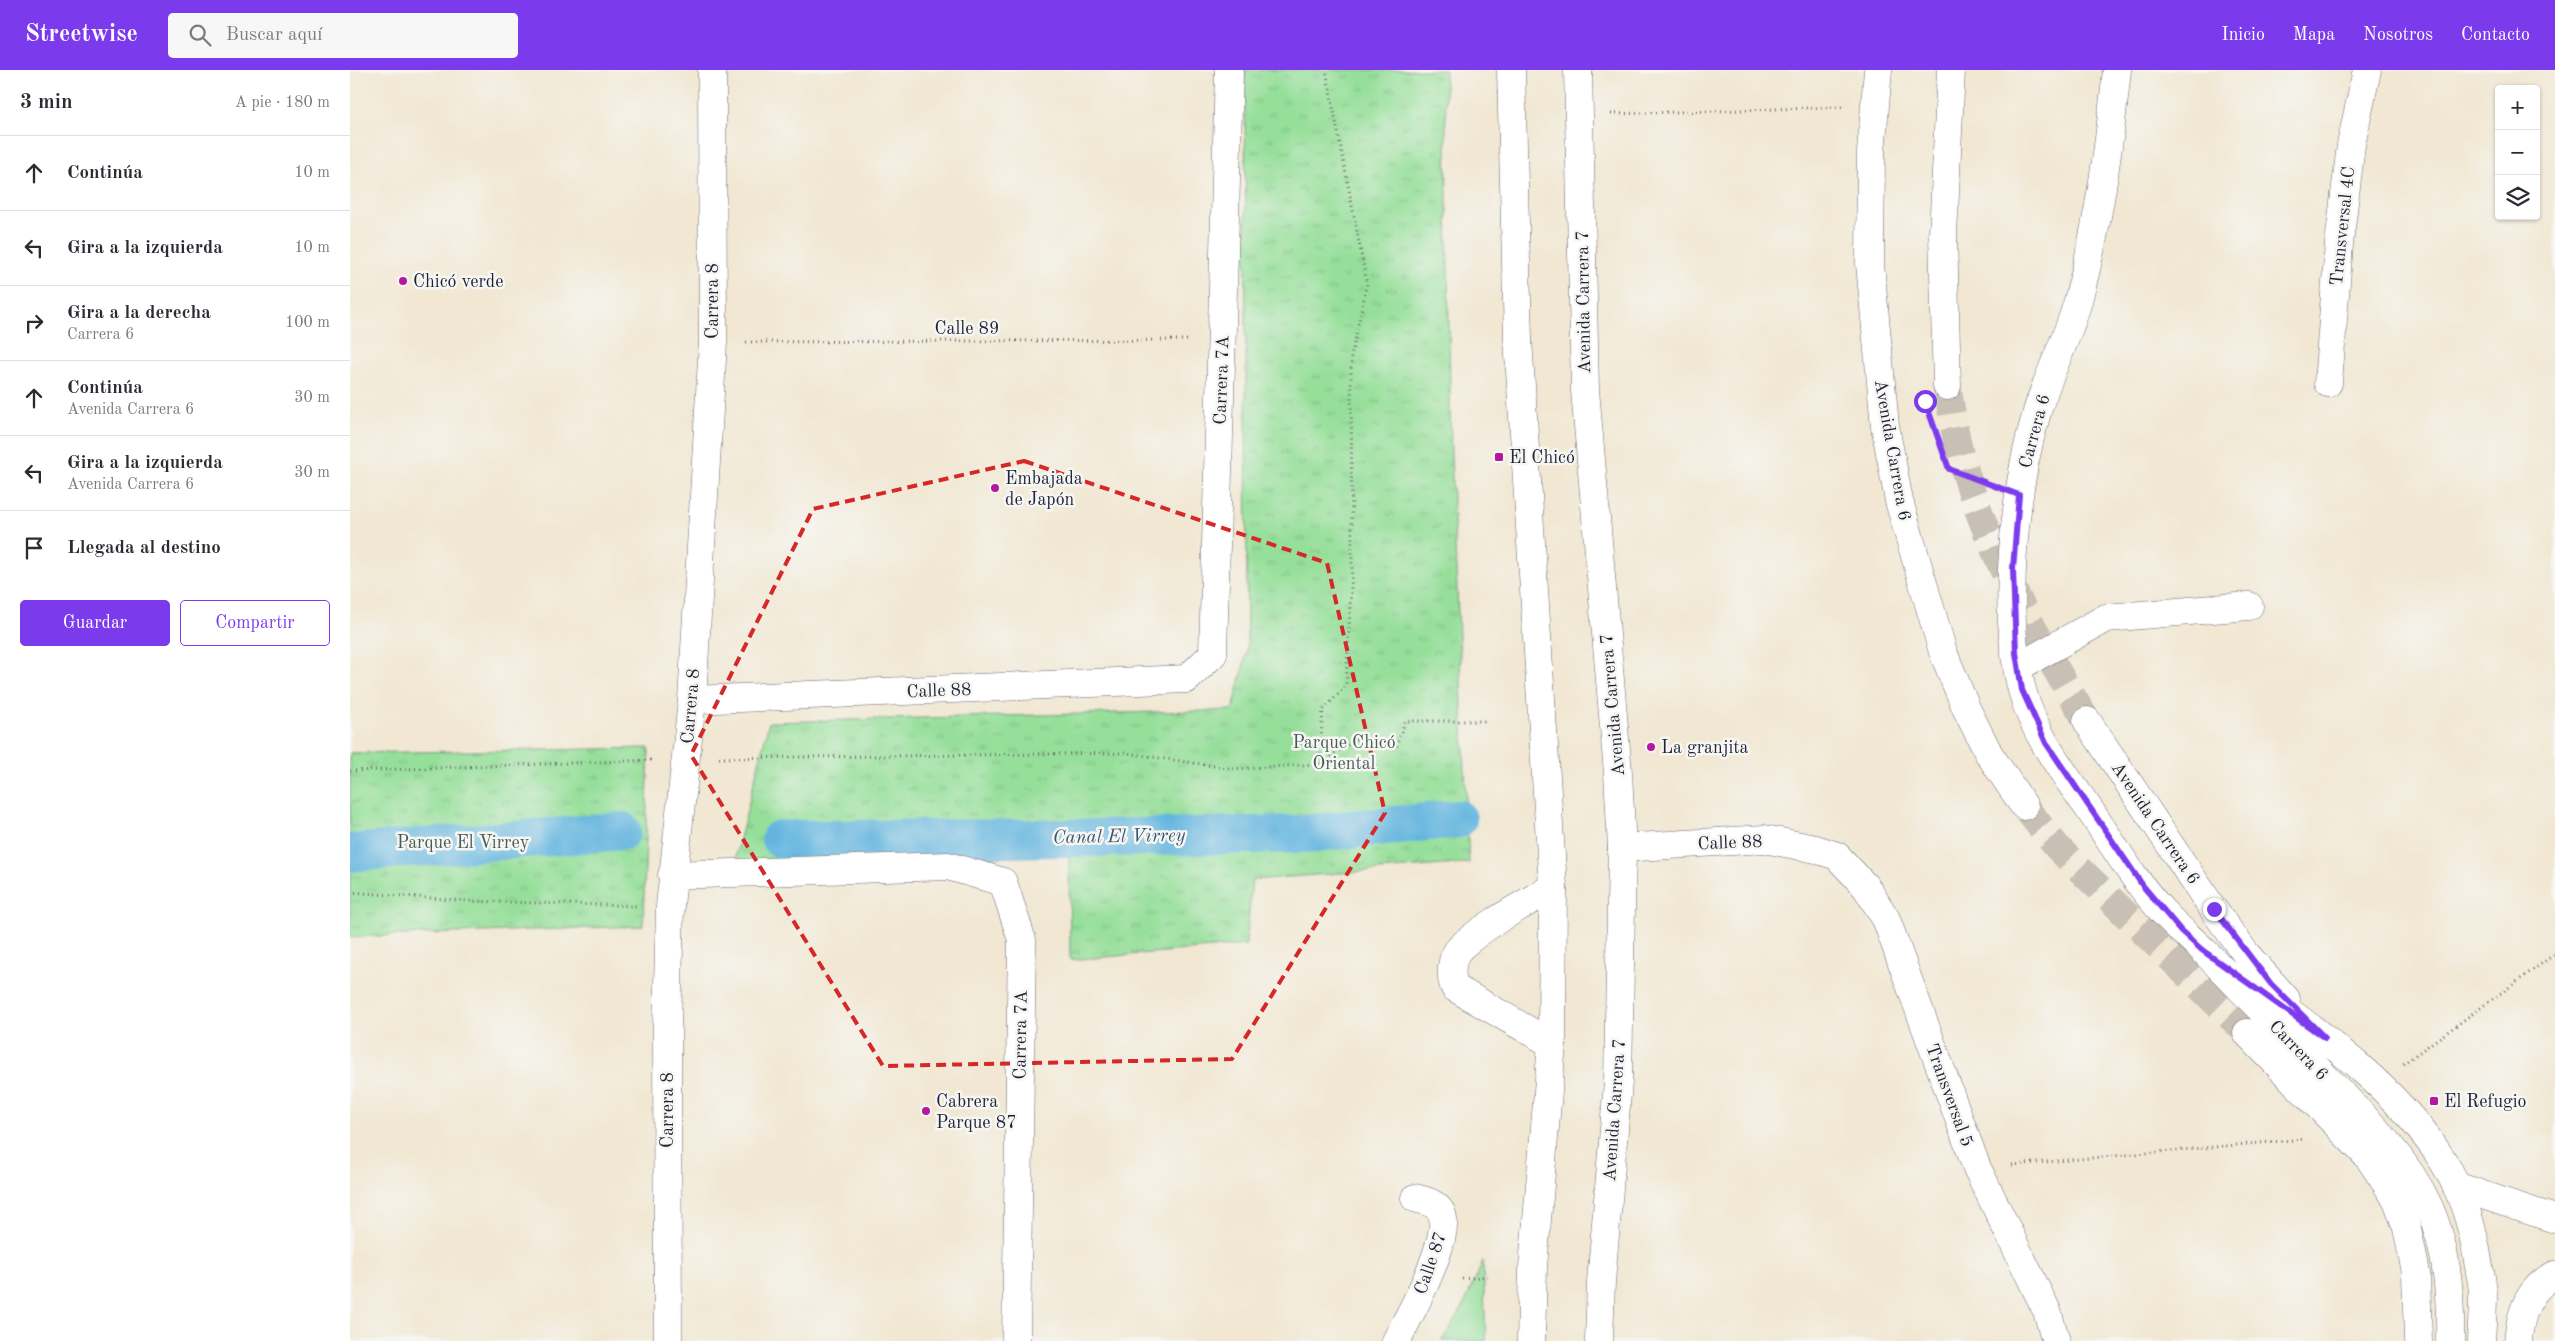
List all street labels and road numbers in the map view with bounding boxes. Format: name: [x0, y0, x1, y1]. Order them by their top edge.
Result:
street label: Transversal 4C: [2328, 165, 2358, 287]
street label: Avenida Carrera 7: [1574, 230, 1594, 374]
street label: Carrera 8: [704, 263, 722, 339]
street label: Calle 89: [935, 320, 999, 338]
street label: Carrera 7A: [1211, 335, 1233, 425]
street label: Avenida Carrera 6: [1871, 378, 1913, 522]
street label: Carrera 6: [2016, 392, 2053, 470]
street label: Avenida Carrera 7: [1598, 633, 1628, 777]
street label: Carrera 8: [679, 668, 703, 745]
street label: Calle 88: [906, 681, 972, 701]
street label: Avenida Carrera 6: [2108, 759, 2203, 888]
street label: Calle 88: [1697, 833, 1763, 853]
street label: Carrera 7A: [1011, 990, 1031, 1080]
street label: Carrera 6: [2265, 1017, 2331, 1084]
street label: Avenida Carrera 7: [1601, 1038, 1629, 1182]
street label: Transversal 5: [1922, 1041, 1976, 1149]
street label: Carrera 8: [659, 1072, 677, 1148]
street label: Calle 87: [1412, 1230, 1450, 1297]

